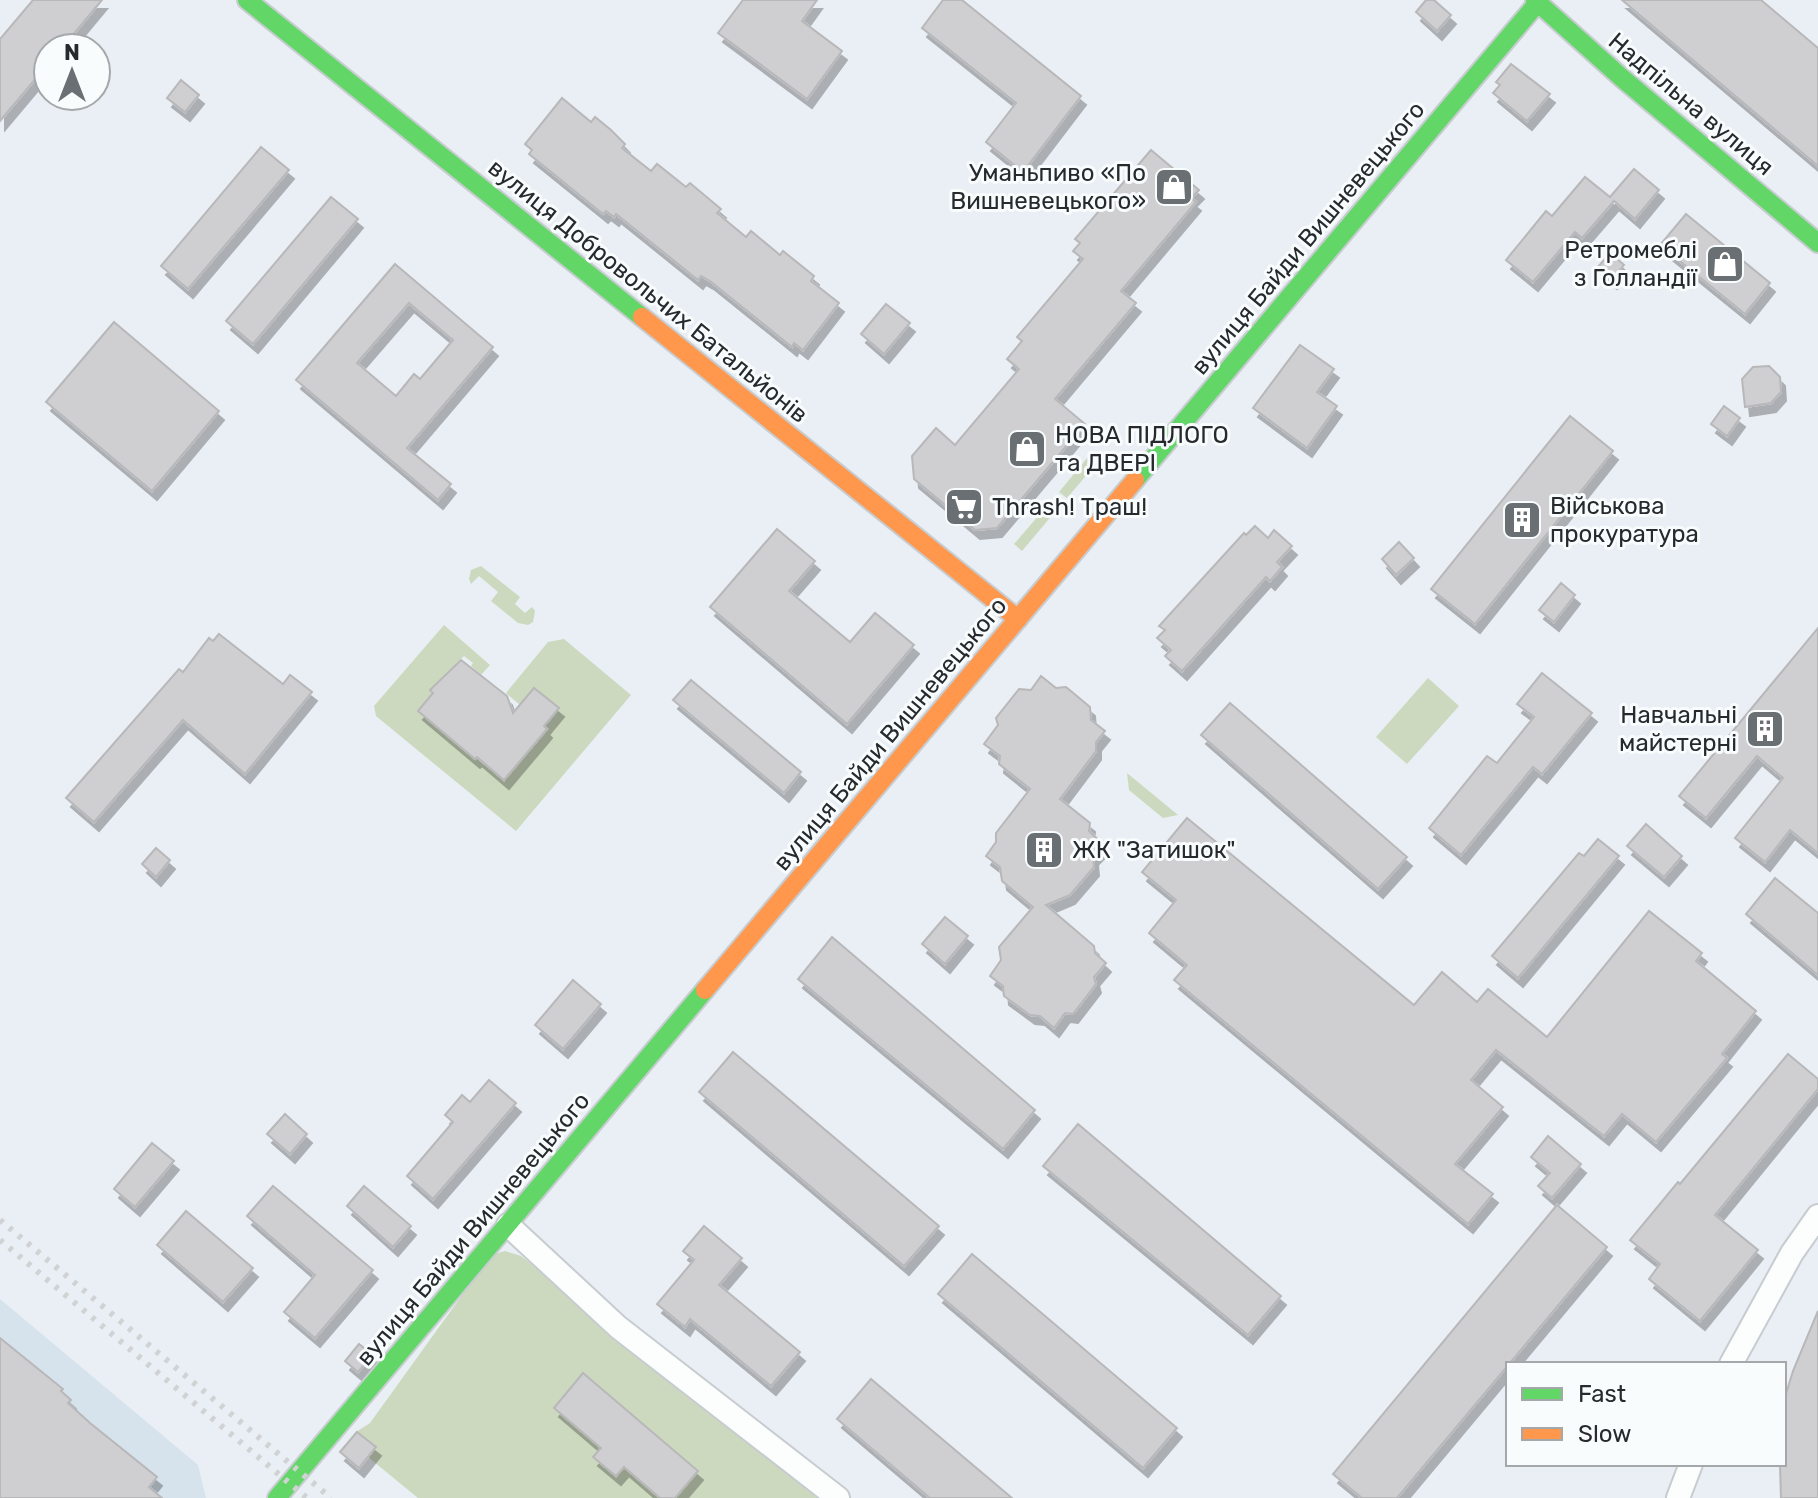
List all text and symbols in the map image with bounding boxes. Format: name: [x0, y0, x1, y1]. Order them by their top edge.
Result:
street label: Надпільна вулиця: [1603, 27, 1779, 181]
north arrow: [32, 32, 112, 112]
text: N: [64, 39, 80, 66]
street label: вулиця Байди Вишневецького: [1186, 96, 1430, 380]
street label: вулиця Добровольчих Батальйонів: [483, 153, 813, 429]
place label: Уманьпиво «По Вишневецького»: [950, 159, 1146, 215]
shop icon: Уманьпиво «По Вишневецького»: [1153, 166, 1195, 208]
place label: Ретромеблі з Голландії: [1564, 236, 1698, 292]
shop icon: Ретромеблі з Голландії: [1704, 243, 1746, 285]
place label: НОВА ПІДЛОГО та ДВЕРІ: [1055, 421, 1229, 477]
shop icon: НОВА ПІДЛОГО та ДВЕРІ: [1006, 428, 1048, 470]
supermarket icon: Thrash! Траш!: [943, 486, 985, 528]
place label: Військова прокуратура: [1550, 492, 1699, 548]
place label: Thrash! Траш!: [992, 493, 1147, 521]
building icon: Військова прокуратура: [1501, 499, 1543, 541]
street label: вулиця Байди Вишневецького: [768, 592, 1012, 876]
place label: Навчальні майстерні: [1619, 701, 1737, 757]
building icon: Навчальні майстерні: [1744, 708, 1786, 750]
building icon: ЖК "Затишок": [1023, 829, 1065, 871]
place label: ЖК "Затишок": [1072, 836, 1236, 864]
street label: вулиця Байди Вишневецького: [351, 1087, 595, 1371]
legend: [1506, 1362, 1786, 1466]
text: Fast: [1578, 1380, 1626, 1408]
text: Slow: [1578, 1420, 1631, 1448]

